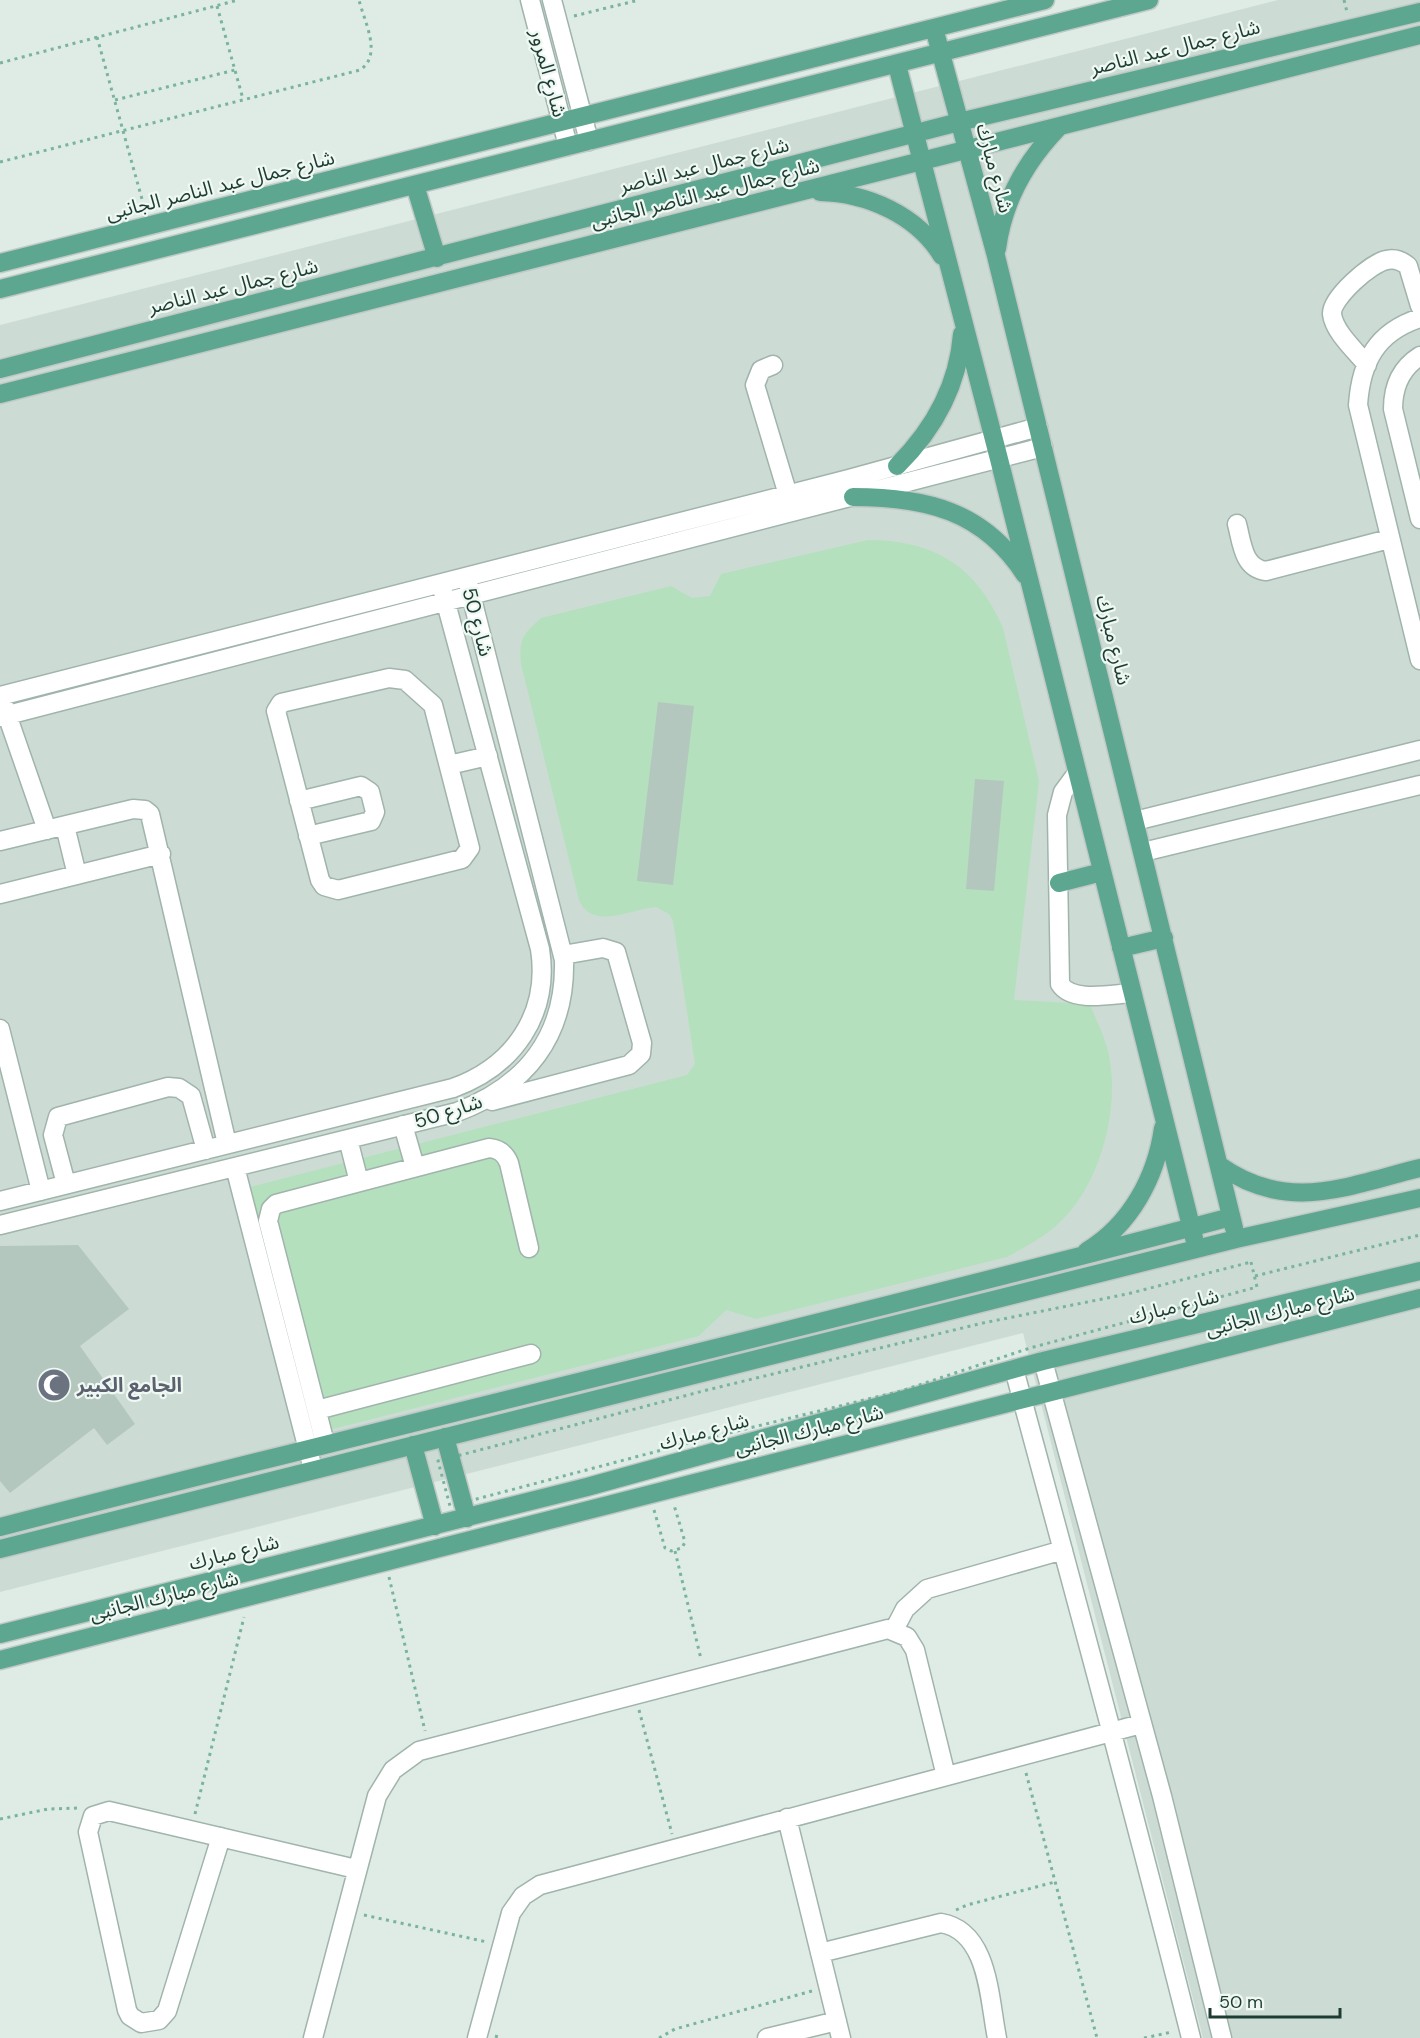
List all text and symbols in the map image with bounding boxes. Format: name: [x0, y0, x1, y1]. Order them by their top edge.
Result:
street label: شارع جمال عبد الناصر: [1086, 13, 1263, 83]
street label: شارع المرور: [523, 25, 573, 120]
street label: شارع مبارك: [969, 120, 1019, 216]
street label: شارع جمال عبد الناصر: [615, 131, 792, 201]
street label: شارع جمال عبد الناصر الجانبى: [103, 144, 338, 228]
street label: شارع جمال عبد الناصر الجانبى: [588, 152, 823, 236]
street label: شارع جمال عبد الناصر: [144, 252, 321, 322]
street label: شارع 50: [454, 585, 500, 660]
street label: شارع مبارك: [1088, 592, 1138, 688]
street label: شارع 50: [411, 1088, 486, 1136]
street label: شارع مبارك الجانبى: [1203, 1280, 1358, 1344]
street label: شارع مبارك: [1126, 1282, 1222, 1332]
mosque icon: الجامع الكبير: [36, 1367, 72, 1403]
place label: الجامع الكبير: [76, 1372, 182, 1400]
street label: شارع مبارك الجانبى: [732, 1399, 887, 1463]
street label: شارع مبارك: [656, 1407, 752, 1457]
street label: شارع مبارك: [186, 1528, 282, 1578]
street label: شارع مبارك الجانبى: [87, 1565, 242, 1629]
scale bar: [1210, 1981, 1340, 2019]
text: 50 m: [1219, 1990, 1263, 2014]

